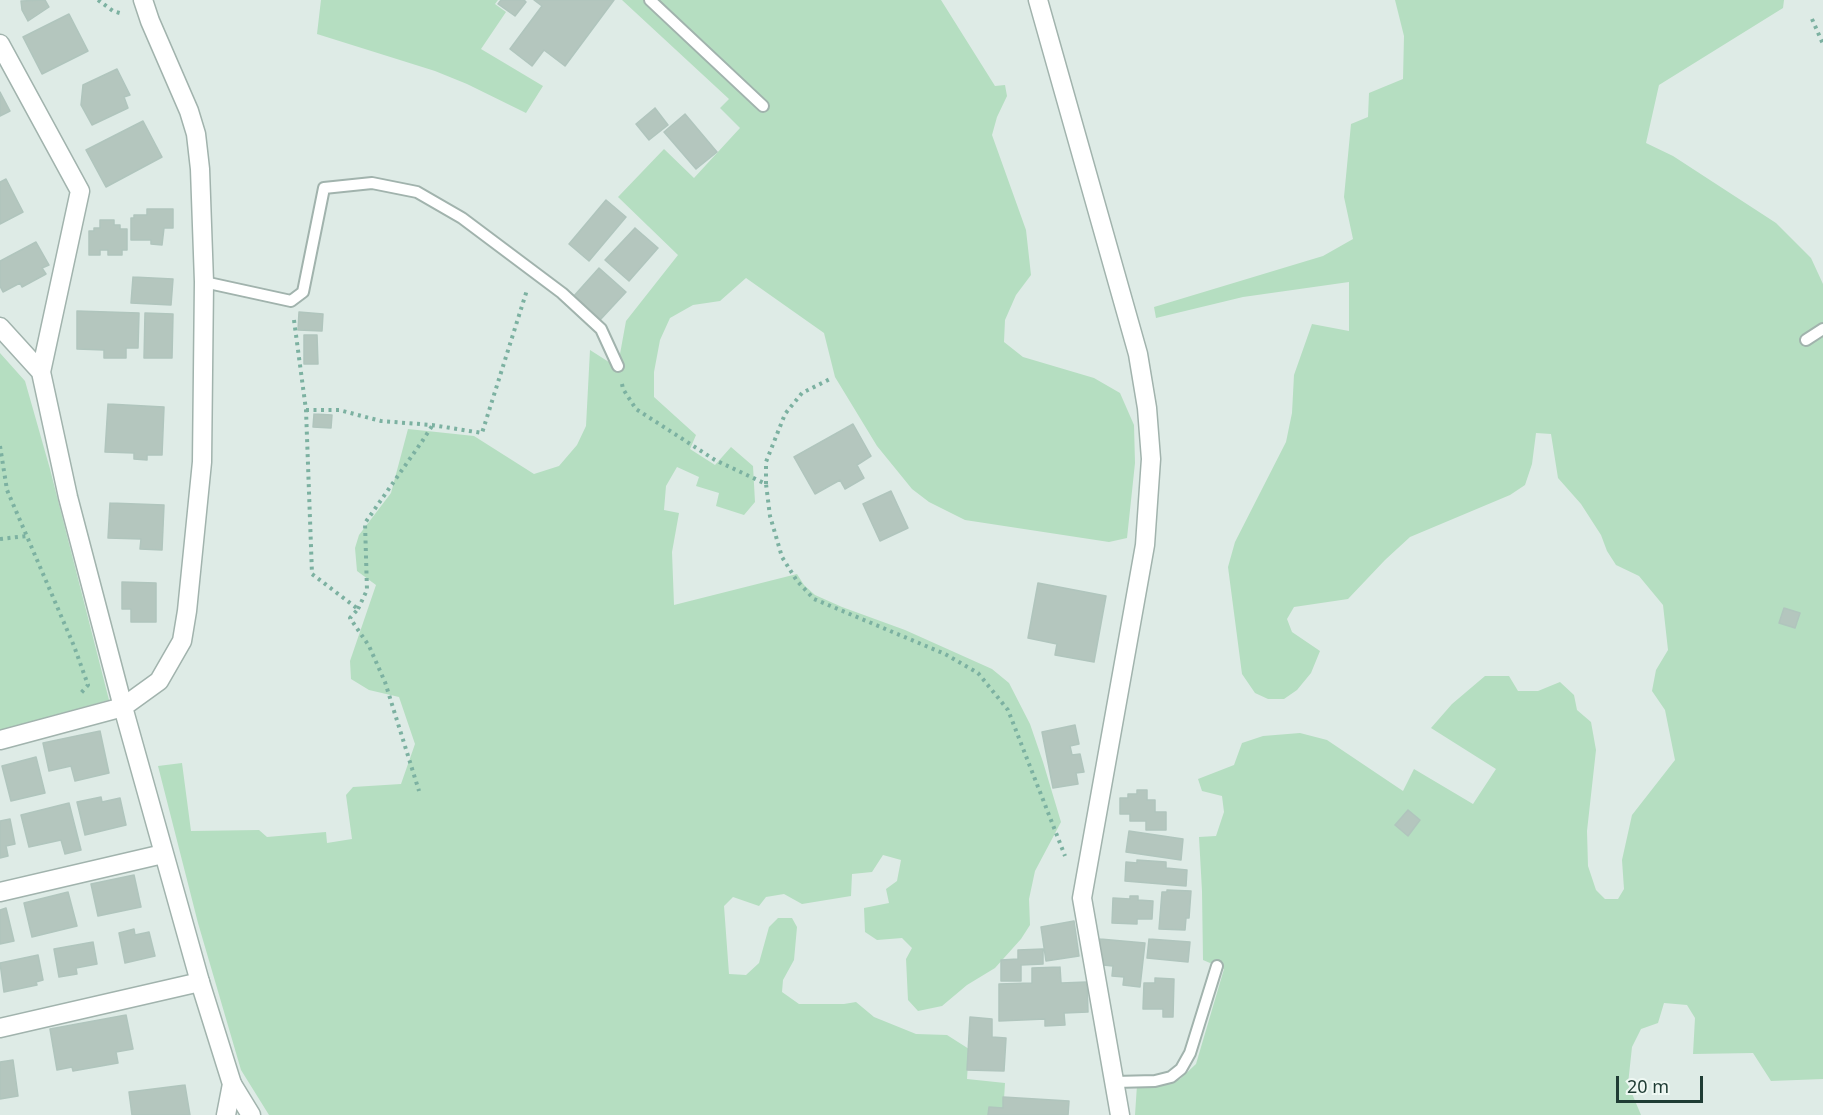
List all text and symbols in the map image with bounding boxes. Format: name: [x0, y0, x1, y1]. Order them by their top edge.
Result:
scale bar: [1619, 1064, 1706, 1102]
text: 20 m: [1627, 1074, 1669, 1098]

